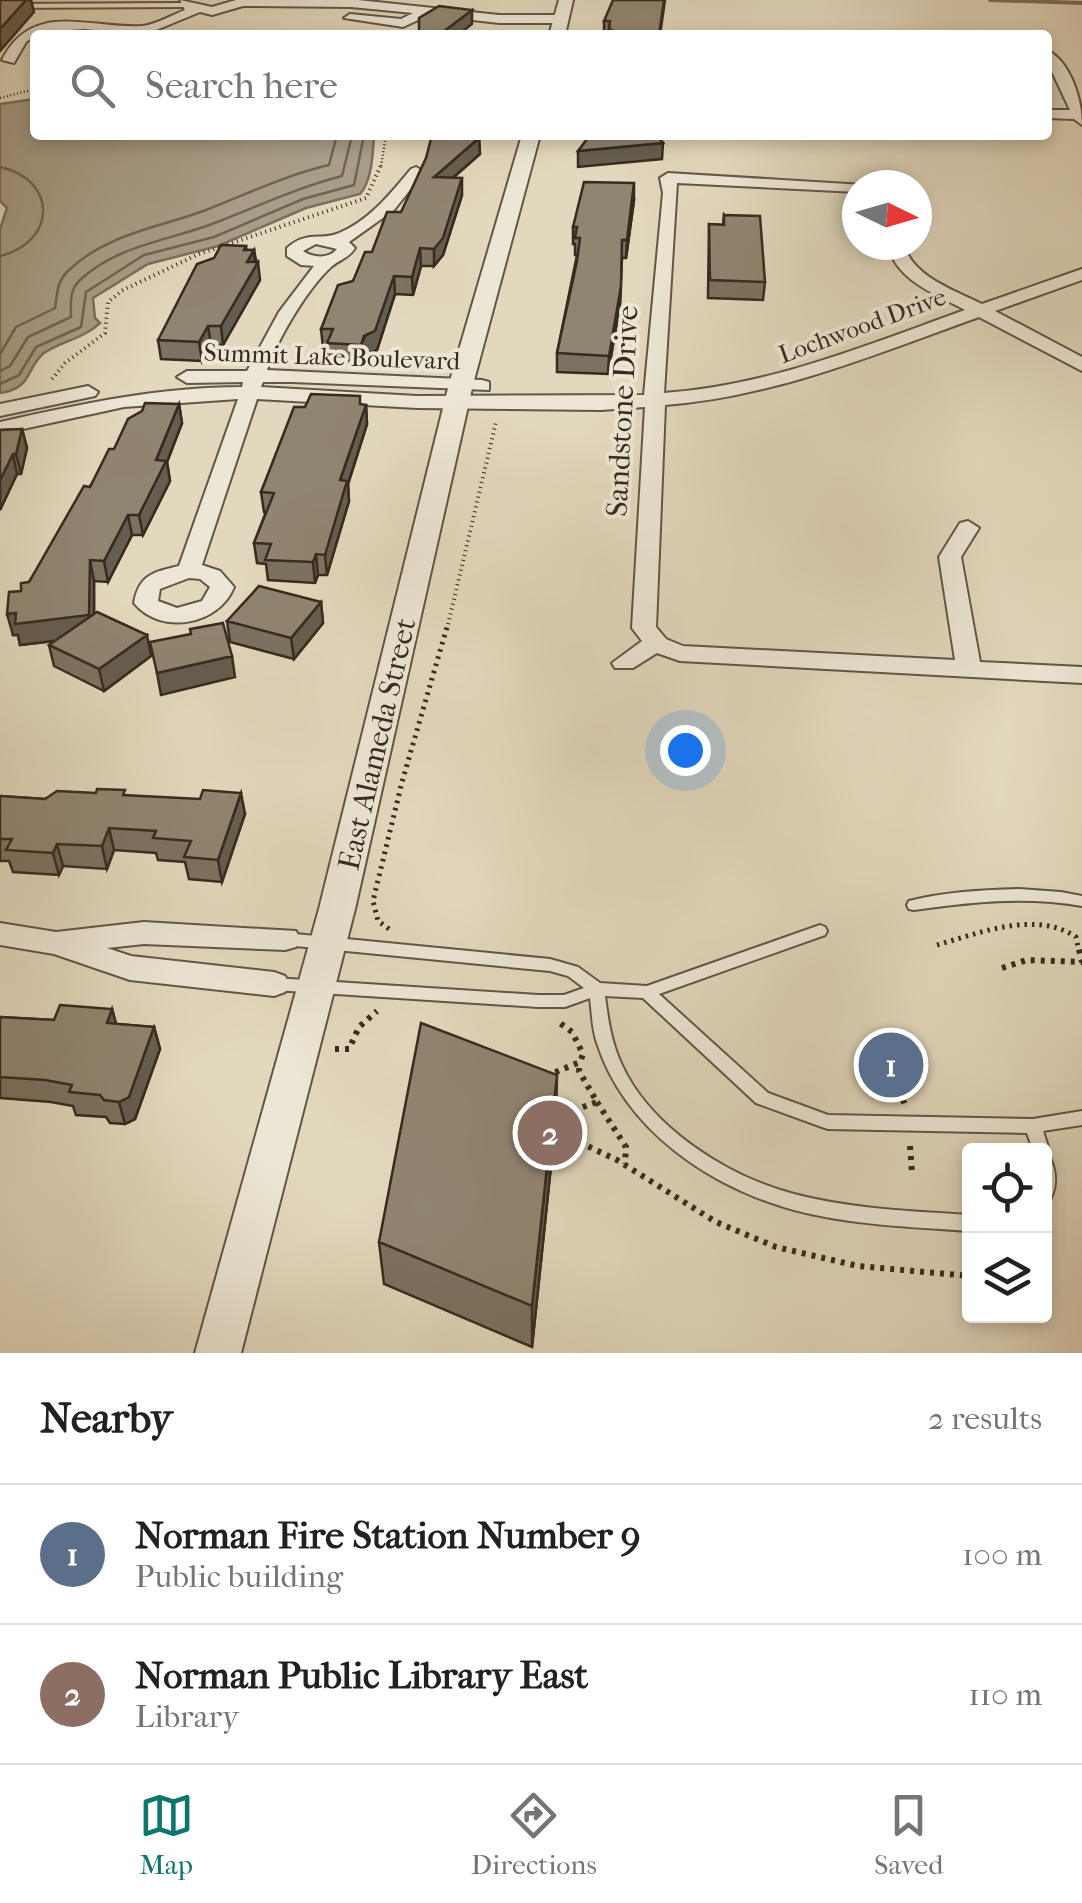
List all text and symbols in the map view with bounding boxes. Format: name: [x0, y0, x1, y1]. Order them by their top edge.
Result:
search box: [30, 30, 1052, 140]
icon: search: [65, 58, 120, 113]
text: Search here: [145, 63, 338, 108]
north arrow: [842, 170, 932, 260]
street label: Lochwood Drive: [775, 282, 950, 369]
street label: Sandstone Drive: [599, 304, 646, 518]
street label: Summit Lake Boulevard: [203, 338, 461, 375]
street label: East Alameda Street: [331, 614, 424, 873]
your location: [660, 725, 711, 776]
pin: 1: [858, 1028, 924, 1102]
pin: 2: [518, 1096, 582, 1170]
map controls: [962, 1143, 1052, 1323]
button: locate: [962, 1143, 1052, 1233]
button: layers: [962, 1233, 1052, 1323]
text: Nearby: [40, 1394, 172, 1443]
text: 2 results: [928, 1400, 1042, 1437]
text: Norman Fire Station Number 9: [135, 1513, 641, 1558]
text: 1: [67, 1536, 78, 1573]
text: 100 m: [962, 1536, 1042, 1573]
text: Public building: [135, 1558, 343, 1595]
text: Norman Public Library East: [135, 1653, 588, 1698]
text: 2: [64, 1676, 81, 1713]
text: 110 m: [968, 1676, 1042, 1713]
text: Library: [135, 1698, 239, 1735]
tab: Map: [139, 1788, 194, 1881]
tab: Directions: [471, 1788, 597, 1881]
tab: Saved: [874, 1788, 943, 1881]

